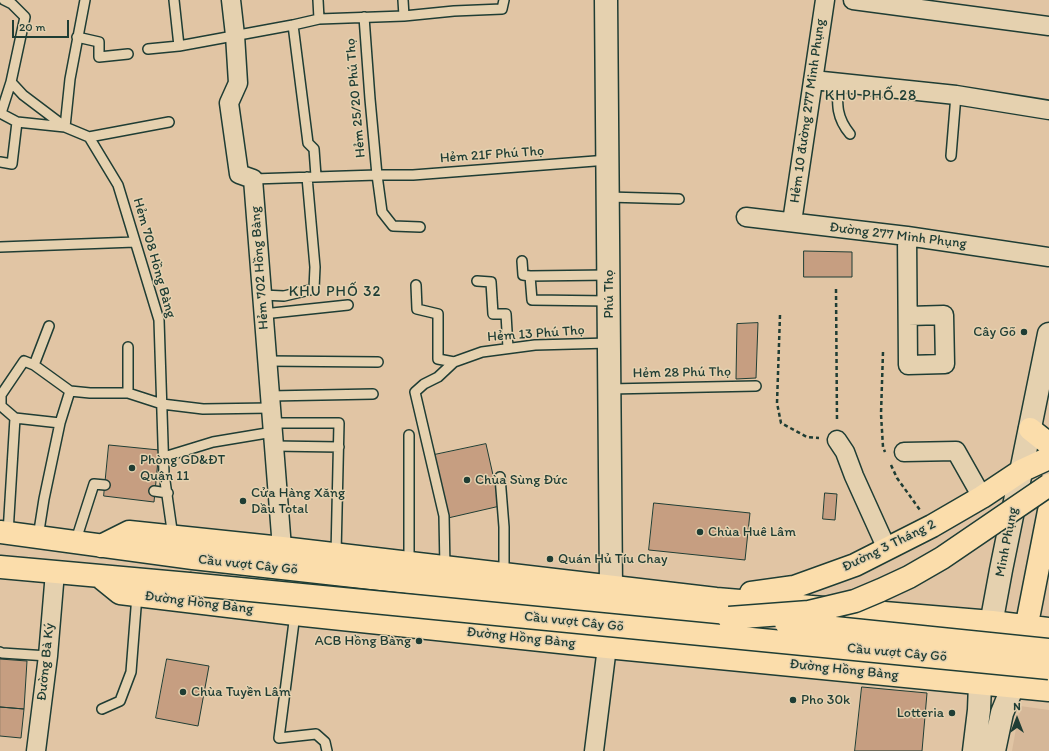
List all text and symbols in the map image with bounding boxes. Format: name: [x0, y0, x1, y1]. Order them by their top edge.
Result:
scale bar: [14, 12, 71, 38]
street label: Hẻm 10 đường 277 Minh Phụng: [787, 18, 829, 204]
text: 20 m: [19, 20, 46, 34]
street label: Hẻm 25/20 Phú Thọ: [342, 37, 370, 159]
district label: KHU PHỐ 28: [825, 87, 917, 105]
street label: Hẻm 21F Phú Thọ: [439, 143, 545, 167]
street label: Hẻm 708 Hồng Bàng: [129, 196, 179, 320]
street label: Hẻm 702 Hồng Bàng: [247, 206, 273, 330]
street label: Đường 277 Minh Phụng: [828, 219, 968, 253]
street label: Phú Thọ: [601, 270, 617, 318]
district label: KHU PHỐ 32: [289, 283, 381, 301]
street label: Hẻm 13 Phú Thọ: [487, 322, 585, 346]
place label: Cây Gõ: [973, 324, 1016, 340]
marker: Cây Gõ: [1019, 327, 1029, 337]
street label: Hẻm 28 Phú Thọ: [633, 364, 731, 382]
place label: Phòng GD&ĐT Quận 11: [140, 452, 225, 484]
marker: Phòng GD&ĐT Quận 11: [127, 463, 137, 473]
place label: Chùa Sùng Đức: [475, 472, 568, 488]
marker: Chùa Sùng Đức: [462, 475, 472, 485]
place label: Cửa Hàng Xăng Dầu Total: [251, 485, 345, 518]
marker: Cửa Hàng Xăng Dầu Total: [238, 496, 248, 506]
street label: Minh Phụng: [992, 506, 1022, 578]
street label: Đường 3 Tháng 2: [840, 516, 938, 576]
place label: Chùa Huê Lâm: [708, 524, 796, 540]
marker: Chùa Huê Lâm: [695, 527, 705, 537]
street label: Cầu vượt Cây Gõ: [197, 551, 299, 579]
place label: Quán Hủ Tíu Chay: [558, 551, 668, 567]
marker: Quán Hủ Tíu Chay: [545, 554, 555, 564]
street label: Đường Hồng Bàng: [144, 588, 254, 618]
street label: Cầu vượt Cây Gõ: [523, 608, 625, 636]
street label: Đường Bà Ký: [34, 622, 58, 702]
street label: Đường Hồng Bàng: [466, 624, 576, 652]
place label: ACB Hồng Bàng: [315, 633, 411, 649]
marker: ACB Hồng Bàng: [414, 636, 424, 646]
street label: Cầu vượt Cây Gõ: [846, 640, 948, 666]
street label: Đường Hồng Bàng: [789, 656, 899, 684]
place label: Chùa Tuyền Lâm: [191, 684, 291, 700]
marker: Chùa Tuyền Lâm: [178, 687, 188, 697]
place label: Pho 30k: [801, 692, 850, 708]
marker: Pho 30k: [788, 695, 798, 705]
north arrow: [997, 699, 1037, 739]
text: N: [1013, 700, 1021, 713]
place label: Lotteria: [897, 705, 944, 721]
marker: Lotteria: [947, 708, 957, 718]

